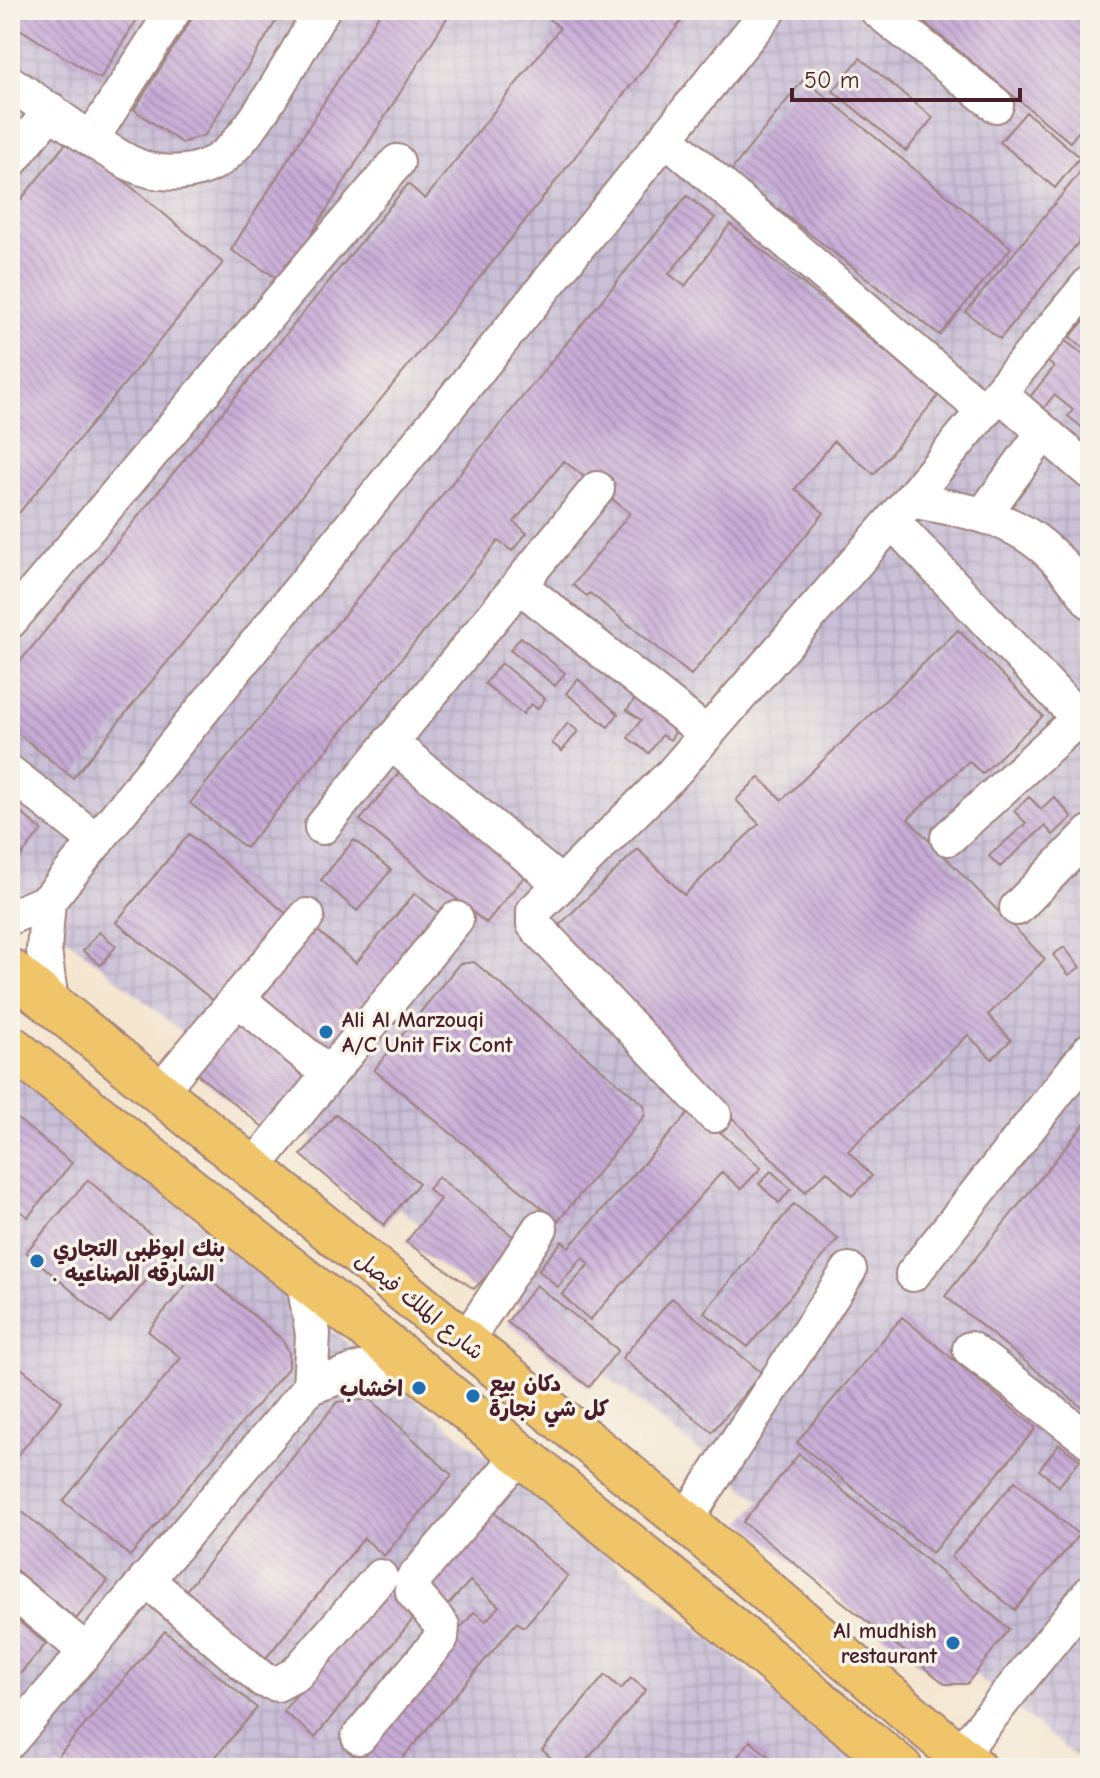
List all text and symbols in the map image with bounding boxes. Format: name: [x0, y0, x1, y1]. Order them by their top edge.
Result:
scale bar: [792, 52, 1020, 102]
text: 50 m: [804, 66, 860, 94]
place label: Ali Al Marzouqi A/C Unit Fix Cont: [342, 1007, 513, 1058]
marker: Ali Al Marzouqi A/C Unit Fix Cont: [317, 1023, 335, 1041]
place label: بنك ابوظبي التجاري . الشارقه الصناعيه: [53, 1236, 225, 1287]
street label: شارع الملك فيصل: [349, 1246, 489, 1367]
marker: بنك ابوظبي التجاري . الشارقه الصناعيه: [28, 1252, 46, 1270]
place label: دكان بيع كل شي نجارة: [489, 1371, 609, 1428]
place label: اخشاب: [340, 1376, 403, 1402]
marker: اخشاب: [410, 1379, 428, 1397]
marker: دكان بيع كل شي نجارة: [464, 1387, 482, 1405]
place label: Al mudhish restaurant: [834, 1618, 938, 1669]
marker: Al mudhish restaurant: [944, 1634, 962, 1652]

